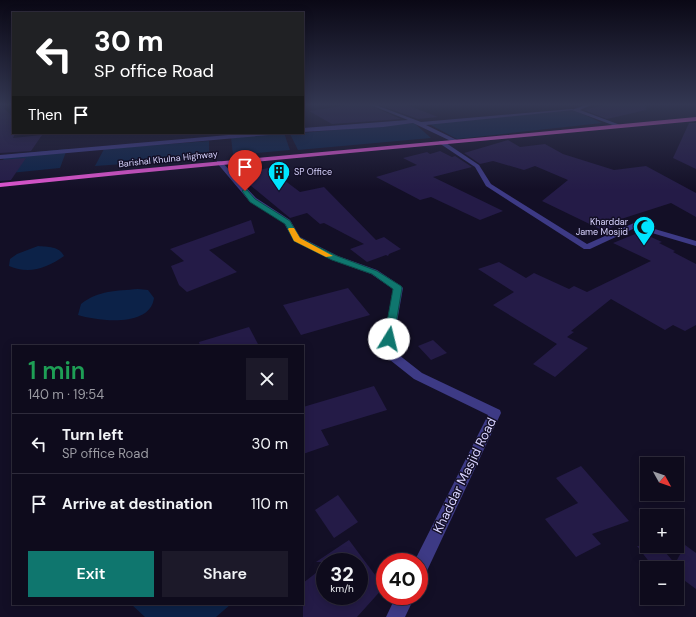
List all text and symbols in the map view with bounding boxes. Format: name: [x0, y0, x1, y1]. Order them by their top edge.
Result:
text: 30 m: [94, 23, 164, 60]
icon: left: [28, 28, 80, 80]
text: SP office Road: [94, 59, 214, 83]
icon: arrive: [70, 104, 92, 126]
text: Then: [28, 105, 62, 125]
street label: Barishal Khulna Highway: [118, 148, 218, 170]
pin: [228, 150, 262, 191]
icon: arrive: [234, 156, 256, 178]
building icon: SP Office: [266, 159, 292, 192]
place label: SP Office: [294, 166, 332, 178]
mosque icon: Kharddar Jame Mosjid: [631, 214, 657, 247]
place label: Kharddar Jame Mosjid: [576, 216, 629, 238]
position arrow: [368, 318, 410, 360]
text: 1 min: [28, 355, 85, 386]
button: close: [246, 358, 288, 400]
text: 140 m · 19:54: [28, 386, 104, 403]
street label: Khaddar Masjid Road: [429, 415, 500, 536]
text: Turn left: [62, 425, 123, 445]
icon: left: [28, 433, 50, 455]
text: 30 m: [252, 434, 288, 454]
text: SP office Road: [62, 445, 149, 462]
north arrow: [640, 457, 684, 501]
map controls: [640, 457, 684, 605]
icon: arrive: [28, 493, 50, 515]
text: Arrive at destination: [62, 494, 213, 514]
text: 110 m: [251, 494, 288, 514]
button: +: [640, 509, 684, 553]
button: Exit: [28, 551, 154, 597]
button: Share: [162, 551, 288, 597]
speed limit sign: 40: [376, 553, 428, 605]
text: 32: [330, 561, 354, 587]
button: −: [640, 561, 684, 605]
text: km/h: [330, 582, 354, 595]

